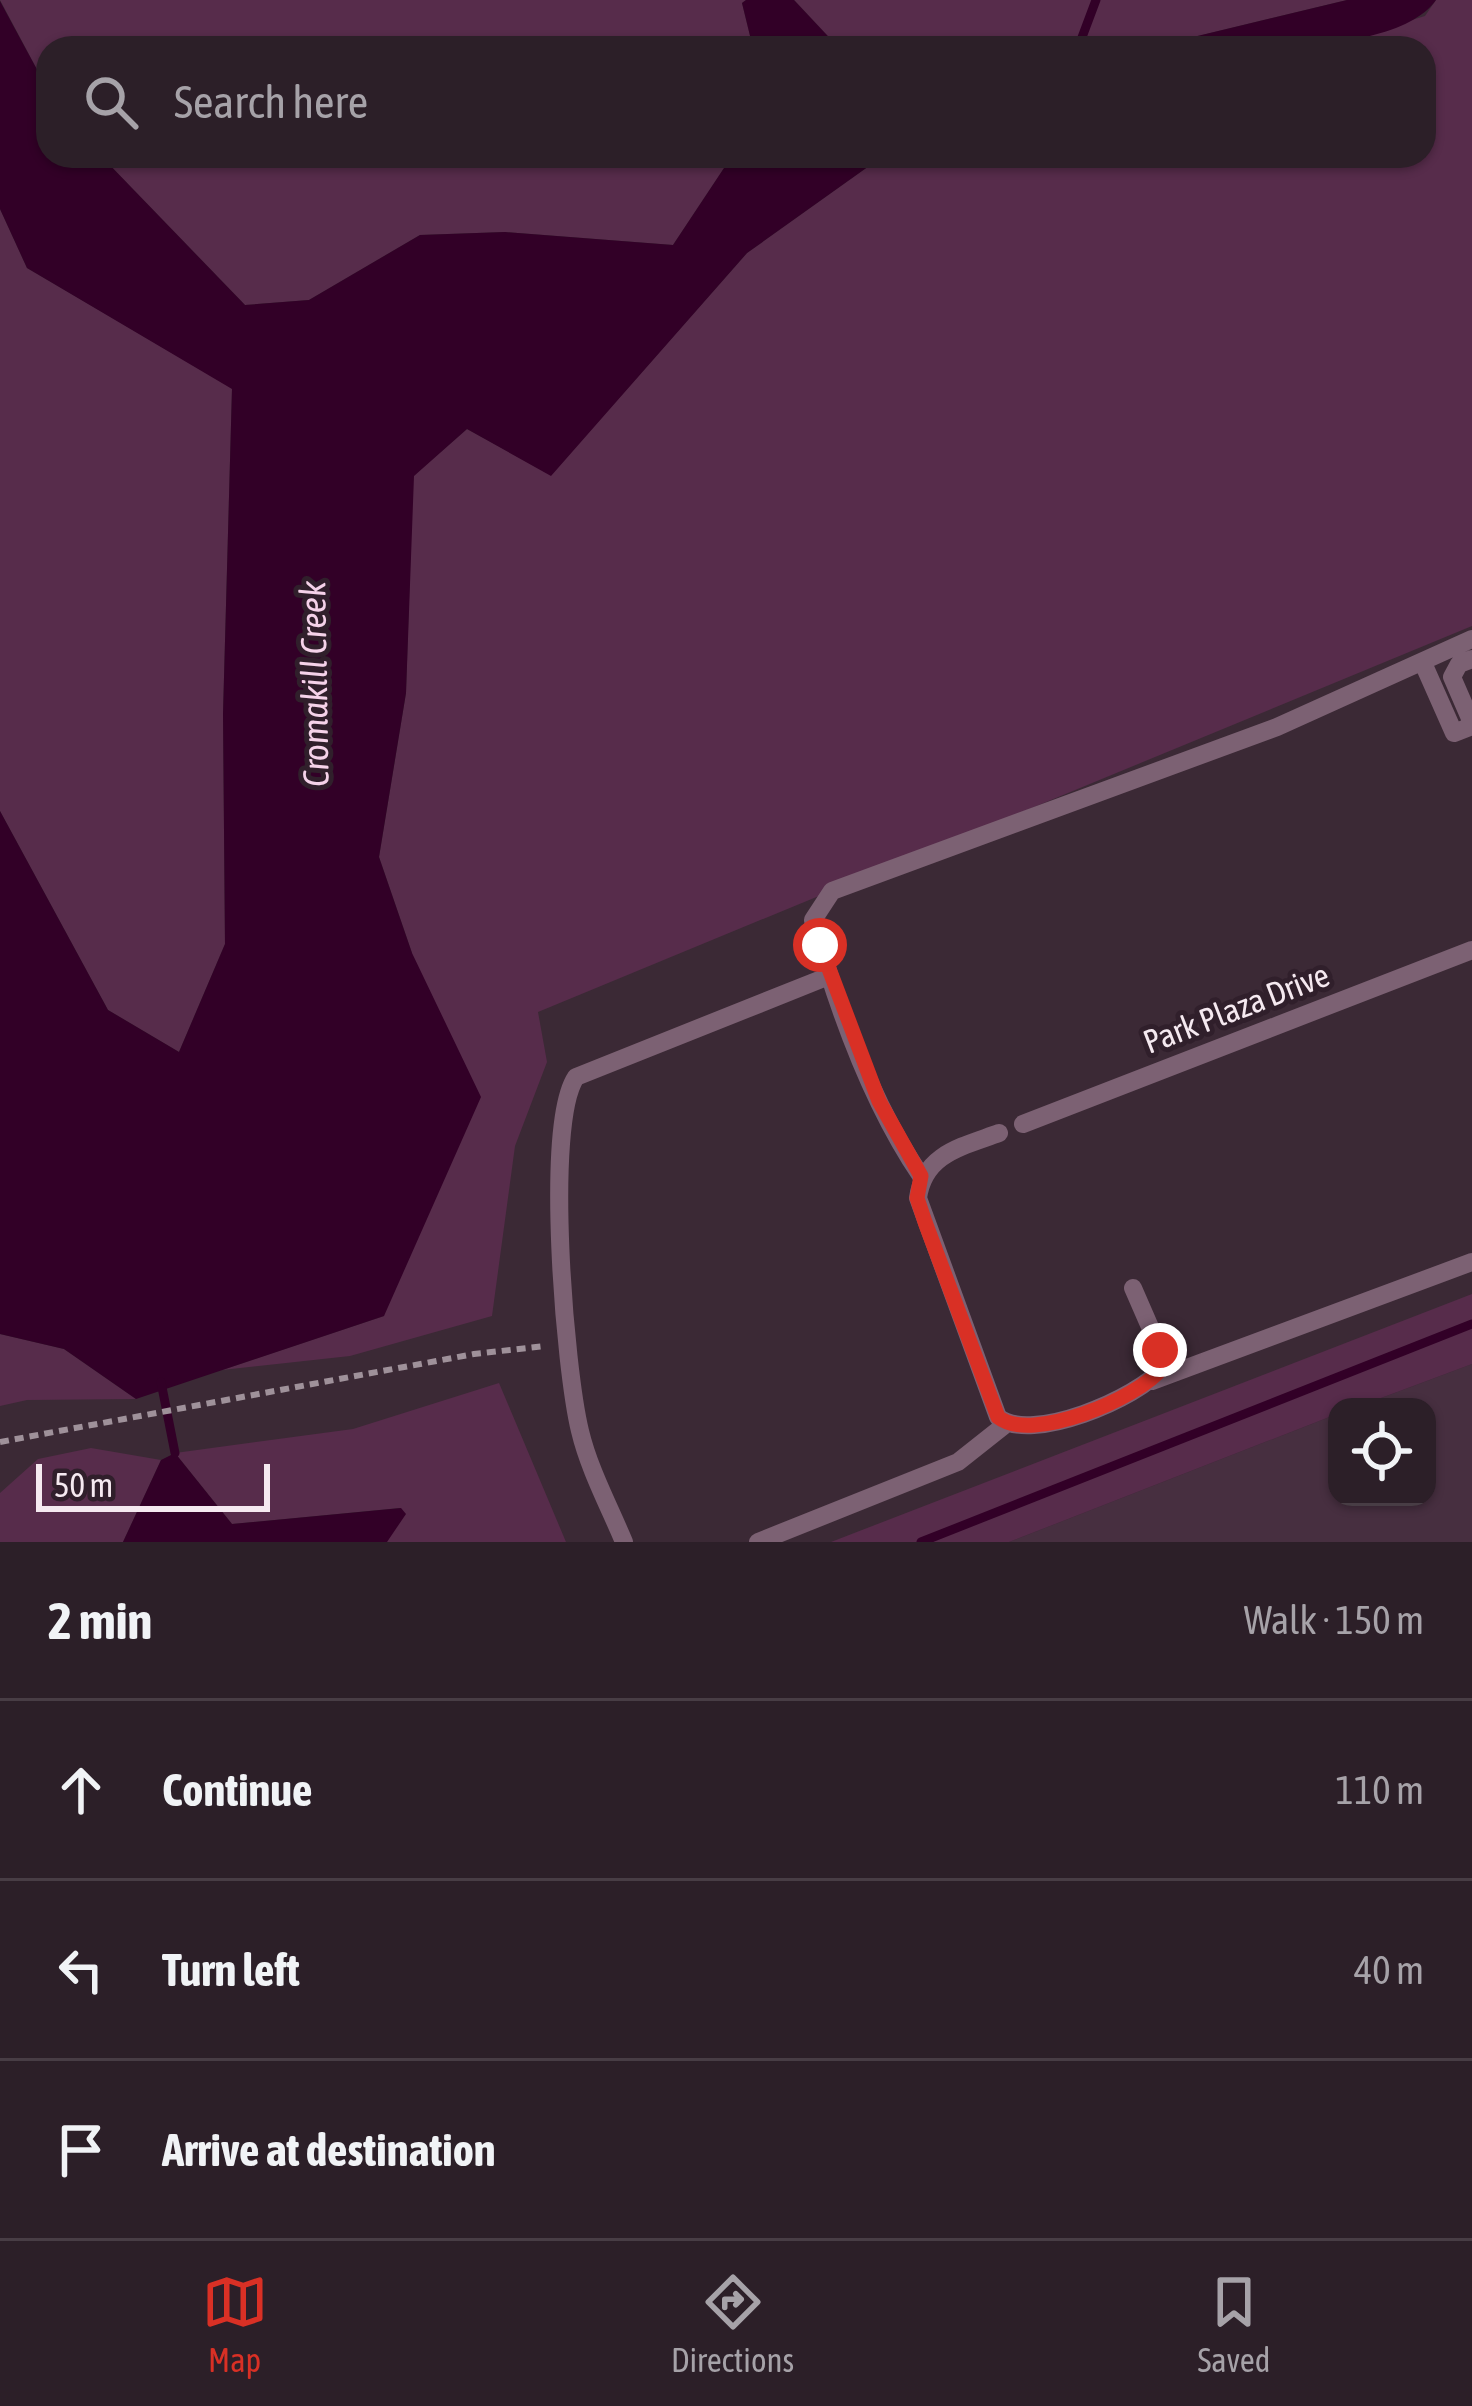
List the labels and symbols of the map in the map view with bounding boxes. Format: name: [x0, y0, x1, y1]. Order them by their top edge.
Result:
water label: Cromakill Creek: [291, 580, 337, 787]
route start: [793, 918, 847, 972]
street label: Park Plaza Drive: [1138, 955, 1334, 1061]
route end: [1133, 1323, 1187, 1377]
scale bar: [36, 1458, 270, 1511]

